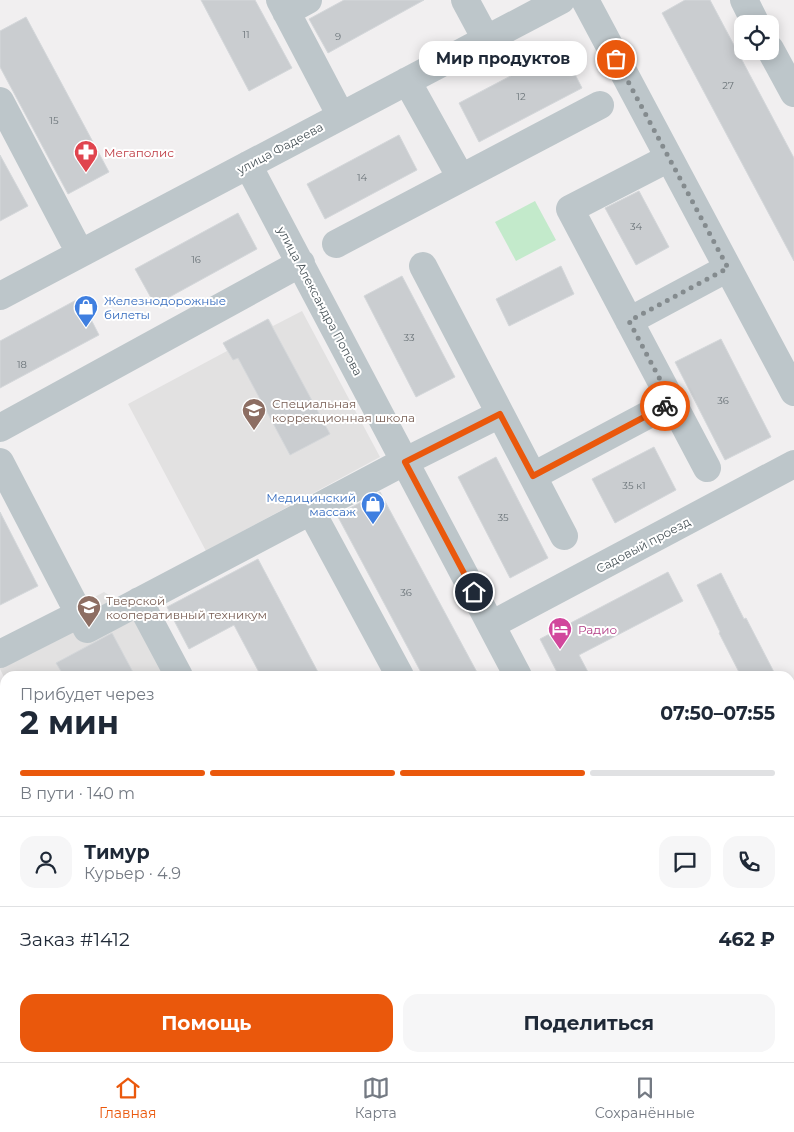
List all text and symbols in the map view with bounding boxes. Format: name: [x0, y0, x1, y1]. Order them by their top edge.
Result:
map controls: [734, 15, 779, 60]
button: locate: [734, 15, 779, 60]
house number: 11: [242, 28, 250, 41]
house number: 9: [335, 30, 341, 43]
pin: [595, 38, 637, 80]
callout: Мир продуктов: [418, 42, 586, 76]
icon: bag: [602, 45, 630, 73]
text: Мир продуктов: [436, 49, 570, 68]
house number: 27: [722, 79, 734, 92]
house number: 12: [516, 90, 526, 103]
house number: 15: [49, 114, 59, 127]
street label: улица Фадеева: [233, 119, 326, 178]
pharmacy icon: Мегаполис: [73, 139, 99, 173]
place label: Мегаполис: [104, 145, 174, 160]
house number: 14: [357, 171, 367, 184]
house number: 34: [630, 220, 643, 233]
street label: улица Александра Попова: [274, 223, 366, 378]
house number: 16: [191, 253, 201, 266]
place label: Железнодорожные билеты: [104, 293, 226, 322]
shop icon: Железнодорожные билеты: [73, 294, 99, 328]
house number: 33: [403, 331, 415, 344]
house number: 18: [17, 358, 27, 371]
courier: [640, 381, 690, 431]
icon: bike: [651, 392, 679, 420]
house number: 36: [717, 394, 729, 407]
place label: Специальная коррекционная школа: [272, 396, 415, 425]
school or university icon: Специальная коррекционная школа: [241, 397, 267, 431]
house number: 35 к1: [622, 479, 646, 492]
place label: Медицинский массаж: [266, 490, 356, 519]
shop icon: Медицинский массаж: [360, 491, 386, 525]
house number: 35: [497, 511, 509, 524]
street label: Садовый проезд: [593, 514, 693, 576]
pin: [453, 571, 495, 613]
icon: home: [460, 578, 488, 606]
house number: 36: [400, 586, 412, 599]
place label: Тверской кооперативный техникум: [106, 593, 267, 622]
school or university icon: Тверской кооперативный техникум: [76, 594, 102, 628]
hotel icon: Радио: [547, 616, 573, 650]
place label: Радио: [578, 622, 617, 637]
text: Прибудет через: [20, 685, 155, 704]
text: 07:50–07:55: [660, 702, 775, 725]
text: 2 мин: [20, 703, 119, 742]
text: В пути · 140 m: [20, 784, 135, 803]
button: person: [20, 836, 72, 888]
button: chat: [659, 836, 711, 888]
button: phone: [723, 836, 775, 888]
text: Тимур: [84, 841, 150, 864]
text: Курьер · 4.9: [84, 864, 181, 883]
text: Заказ #1412: [20, 928, 130, 951]
text: 462 ₽: [718, 928, 775, 951]
button: Помощь: [20, 994, 393, 1052]
button: Поделиться: [403, 994, 775, 1052]
tab: Главная: [99, 1074, 157, 1122]
tab: Карта: [355, 1074, 397, 1122]
tab: Сохранённые: [595, 1074, 695, 1122]

